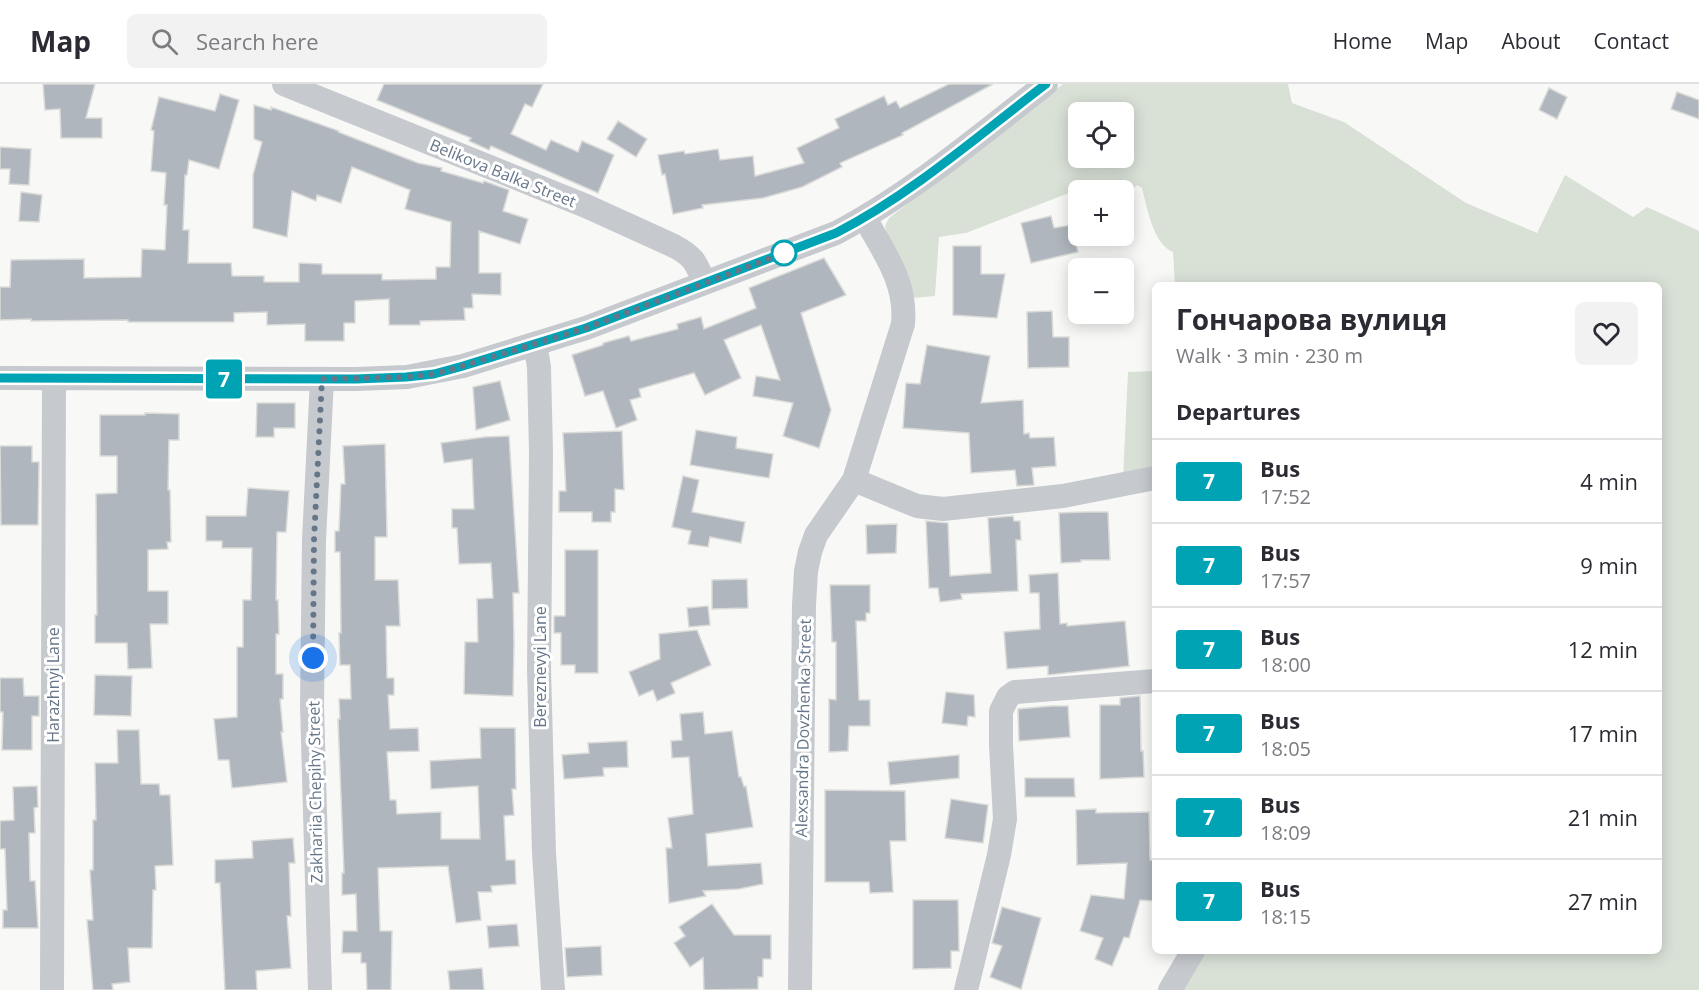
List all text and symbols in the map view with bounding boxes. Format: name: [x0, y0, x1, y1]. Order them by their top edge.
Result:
search box: [127, 14, 547, 68]
text: Map: [30, 22, 91, 60]
icon: search: [148, 25, 181, 58]
text: Search here: [196, 26, 319, 56]
text: Home: [1333, 27, 1392, 55]
text: Map: [1425, 27, 1468, 55]
text: About: [1501, 27, 1561, 55]
text: Contact: [1594, 27, 1669, 55]
map controls: [1068, 102, 1134, 324]
button: locate: [1068, 102, 1134, 168]
street label: Belikova Balka Street: [427, 134, 580, 213]
button: +: [1068, 180, 1134, 246]
unlabelled marker: [771, 240, 797, 266]
button: −: [1068, 258, 1134, 324]
text: Гончарова вулиця: [1176, 300, 1447, 338]
button: heart: [1575, 302, 1638, 365]
text: Walk · 3 min · 230 m: [1176, 342, 1363, 369]
line badge: 7: [204, 360, 244, 398]
text: 7: [218, 365, 230, 393]
text: Departures: [1176, 396, 1300, 426]
text: Bus: [1260, 453, 1300, 483]
text: 4 min: [1580, 466, 1638, 496]
text: 7: [1203, 467, 1215, 495]
text: 17:52: [1260, 483, 1311, 510]
text: Bus: [1260, 537, 1300, 567]
text: 9 min: [1580, 550, 1638, 580]
text: 7: [1203, 551, 1215, 579]
text: 17:57: [1260, 567, 1311, 594]
street label: Bereznevyi Lane: [529, 606, 551, 728]
street label: Alexsandra Dovzhenka Street: [790, 618, 816, 838]
text: Bus: [1260, 621, 1300, 651]
street label: Harazhnyi Lane: [42, 627, 64, 743]
text: 12 min: [1568, 634, 1638, 664]
text: 7: [1203, 635, 1215, 663]
your location: [298, 643, 328, 673]
text: 18:00: [1260, 651, 1311, 678]
street label: Zakhariia Chepihy Street: [302, 700, 328, 883]
text: Bus: [1260, 705, 1300, 735]
text: 17 min: [1568, 718, 1638, 748]
text: 7: [1203, 719, 1215, 747]
text: 18:05: [1260, 735, 1311, 762]
text: Bus: [1260, 789, 1300, 819]
text: 21 min: [1568, 802, 1638, 832]
text: 7: [1203, 803, 1215, 831]
text: 18:09: [1260, 819, 1311, 846]
text: Bus: [1260, 873, 1300, 903]
text: 27 min: [1568, 886, 1638, 916]
text: 7: [1203, 887, 1215, 915]
text: 18:15: [1260, 903, 1311, 930]

